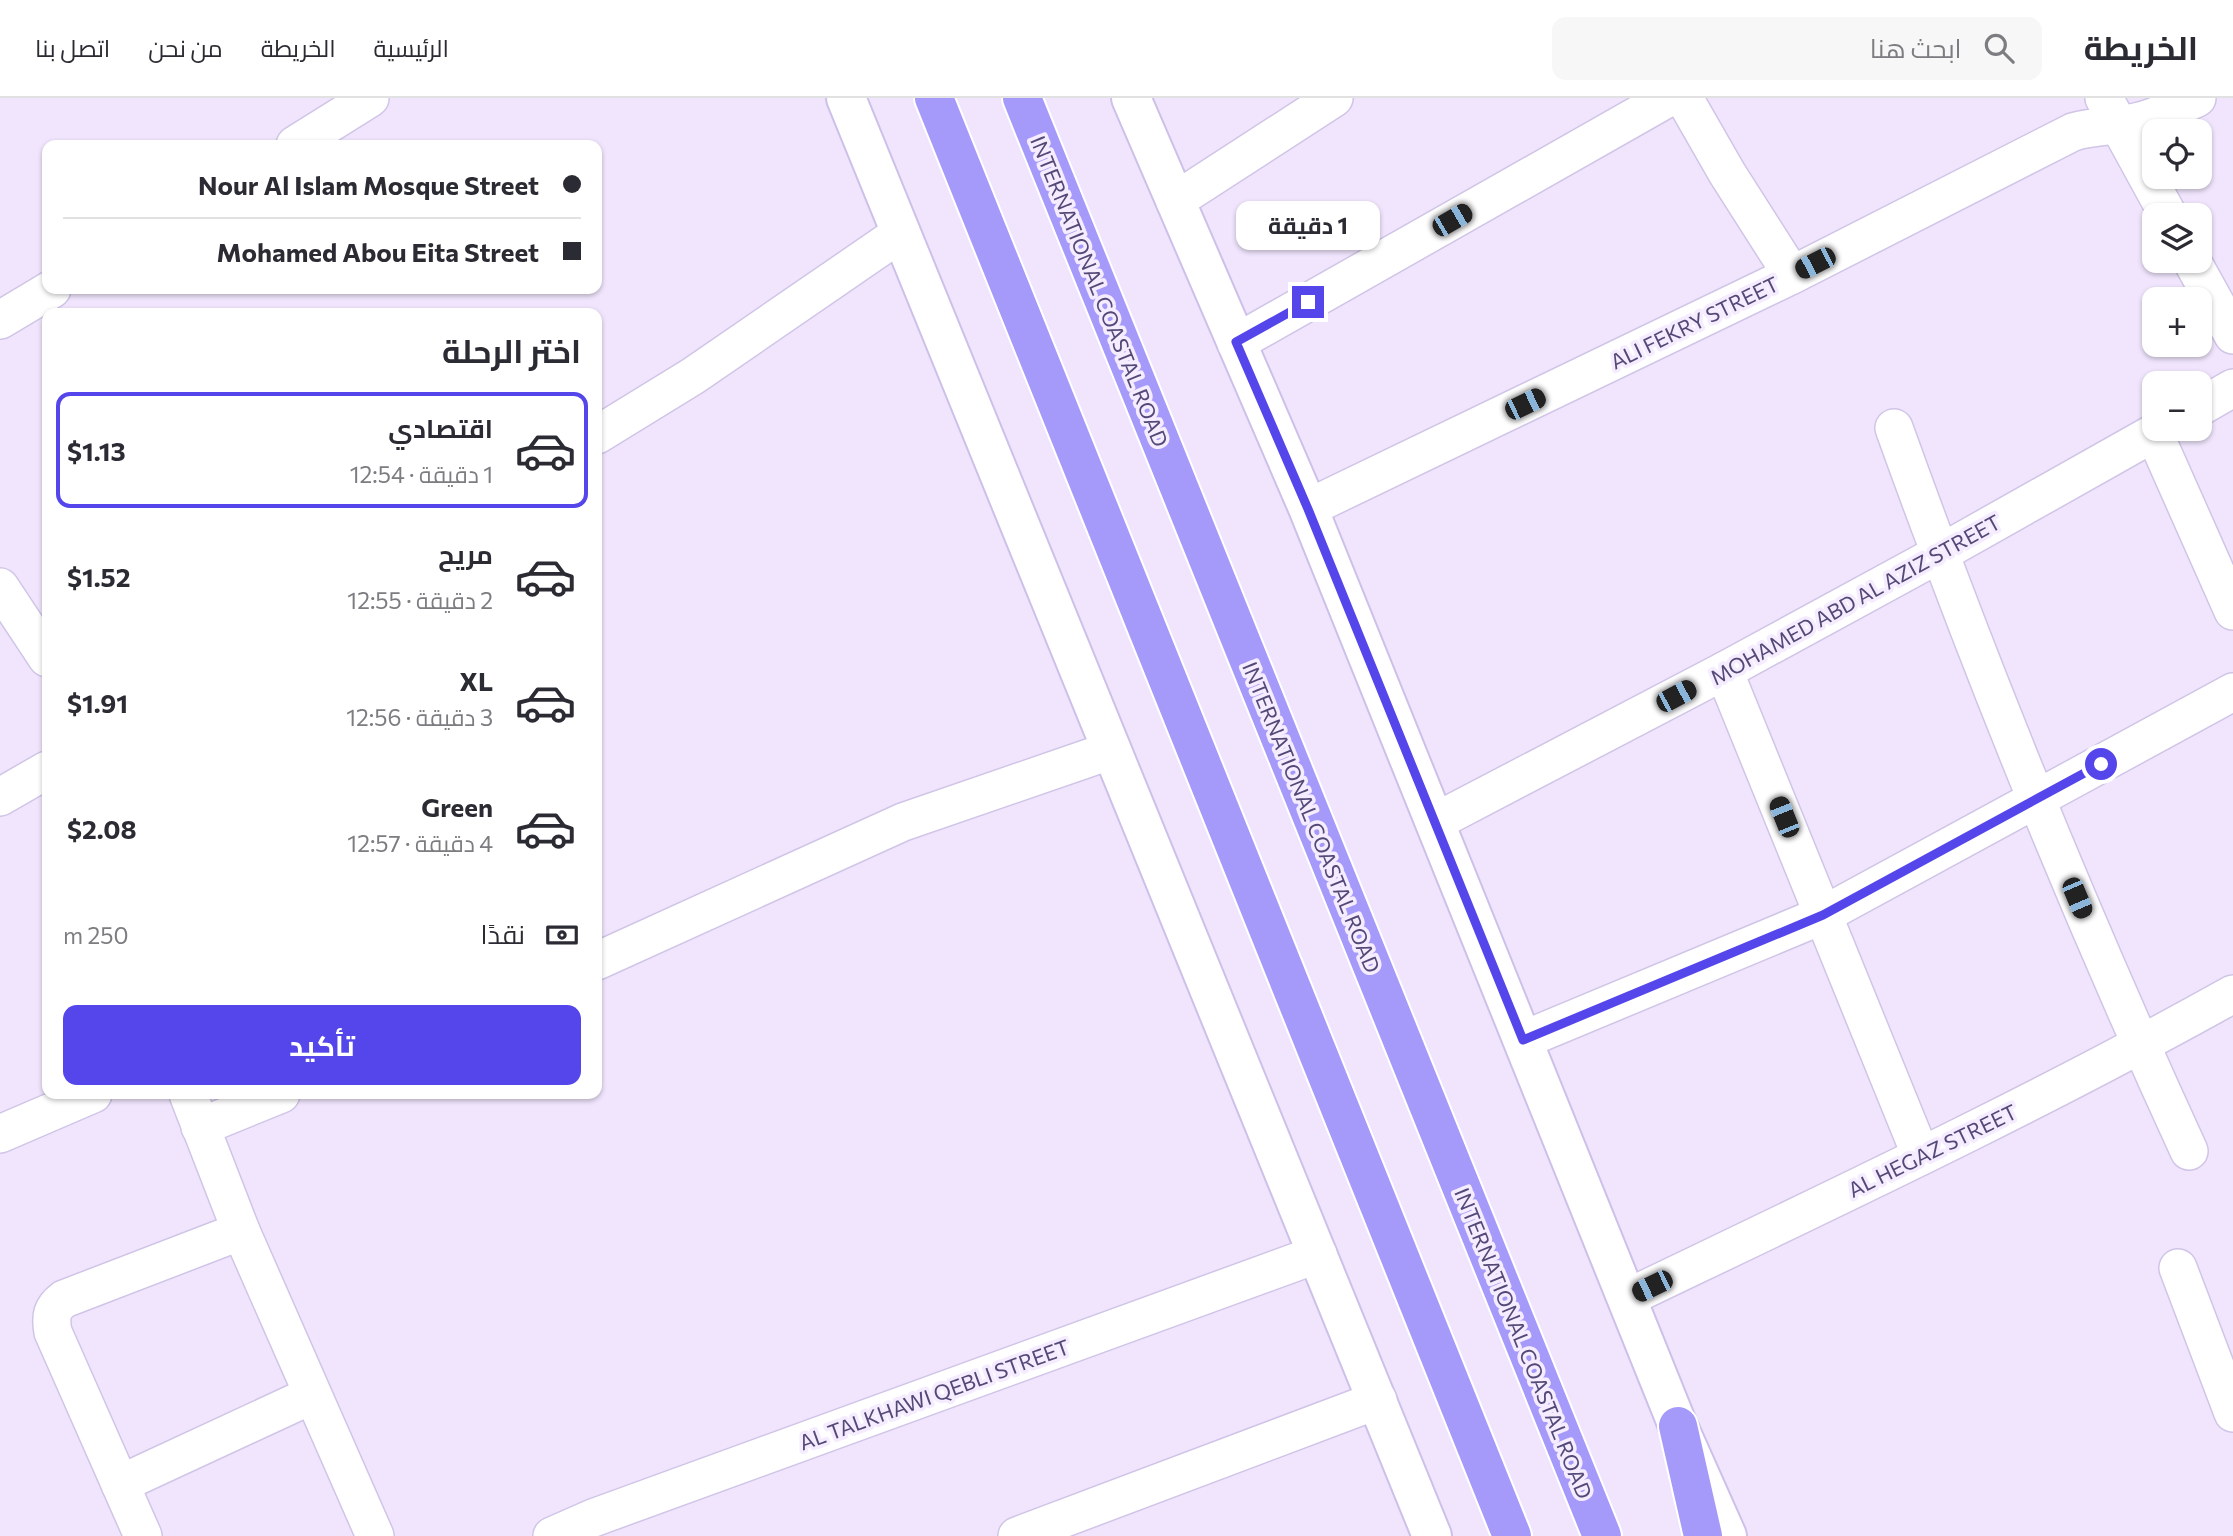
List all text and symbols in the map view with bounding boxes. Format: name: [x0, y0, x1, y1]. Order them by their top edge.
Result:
search box: [1552, 17, 2042, 80]
text: الخريطة: [2084, 26, 2198, 67]
icon: search: [1980, 29, 2018, 67]
text: ابحث هنا: [1870, 32, 1962, 63]
text: اتصل بنا: [35, 33, 110, 62]
text: من نحن: [148, 33, 223, 62]
text: الخريطة: [261, 33, 336, 62]
text: الرئيسية: [374, 33, 449, 62]
map controls: [2142, 119, 2212, 441]
button: locate: [2142, 119, 2212, 189]
street label: INTERNATIONAL COASTAL ROAD: [1026, 132, 1174, 450]
text: Nour Al Islam Mosque Street: [198, 169, 539, 200]
callout: 1 دقيقة: [1236, 200, 1380, 250]
car: [1429, 200, 1476, 240]
button: layers: [2142, 203, 2212, 273]
text: 1 دقيقة: [1268, 211, 1348, 239]
text: Mohamed Abou Eita Street: [217, 236, 539, 267]
car: [1792, 244, 1839, 282]
street label: ALI FEKRY STREET: [1606, 270, 1782, 374]
route end: [1292, 286, 1324, 318]
button: +: [2142, 287, 2212, 357]
text: اختر الرحلة: [442, 330, 581, 370]
button: −: [2142, 371, 2212, 441]
car: [1502, 385, 1549, 423]
text: اقتصادي: [388, 412, 493, 443]
icon: car: [514, 419, 577, 482]
text: $1.13: [67, 435, 126, 466]
text: 1 دقيقة · 12:54: [350, 460, 493, 488]
street label: MOHAMED ABD AL AZIZ STREET: [1706, 509, 2004, 689]
text: مريح: [438, 538, 493, 569]
icon: car: [514, 545, 577, 608]
text: $1.52: [67, 561, 131, 592]
text: 2 دقيقة · 12:55: [347, 586, 493, 614]
street label: INTERNATIONAL COASTAL ROAD: [1238, 658, 1386, 976]
text: XL: [459, 665, 493, 696]
icon: car: [514, 671, 577, 734]
car: [1653, 677, 1700, 715]
text: $1.91: [67, 687, 128, 718]
text: 3 دقيقة · 12:56: [346, 703, 493, 731]
route start: [2085, 748, 2117, 780]
text: Green: [421, 791, 493, 822]
car: [1767, 794, 1802, 840]
icon: car: [514, 797, 577, 860]
text: $2.08: [67, 813, 137, 844]
text: 4 دقيقة · 12:57: [347, 829, 493, 857]
car: [2060, 875, 2095, 921]
icon: cash: [543, 916, 581, 954]
text: نقدًا: [481, 918, 525, 949]
text: 250 m: [63, 921, 128, 949]
button: تأكيد: [63, 1005, 581, 1085]
street label: AL HEGAZ STREET: [1844, 1098, 2020, 1202]
street label: INTERNATIONAL COASTAL ROAD: [1450, 1184, 1598, 1502]
car: [1629, 1267, 1676, 1305]
street label: AL TALKHAWI QEBLI STREET: [795, 1333, 1073, 1455]

